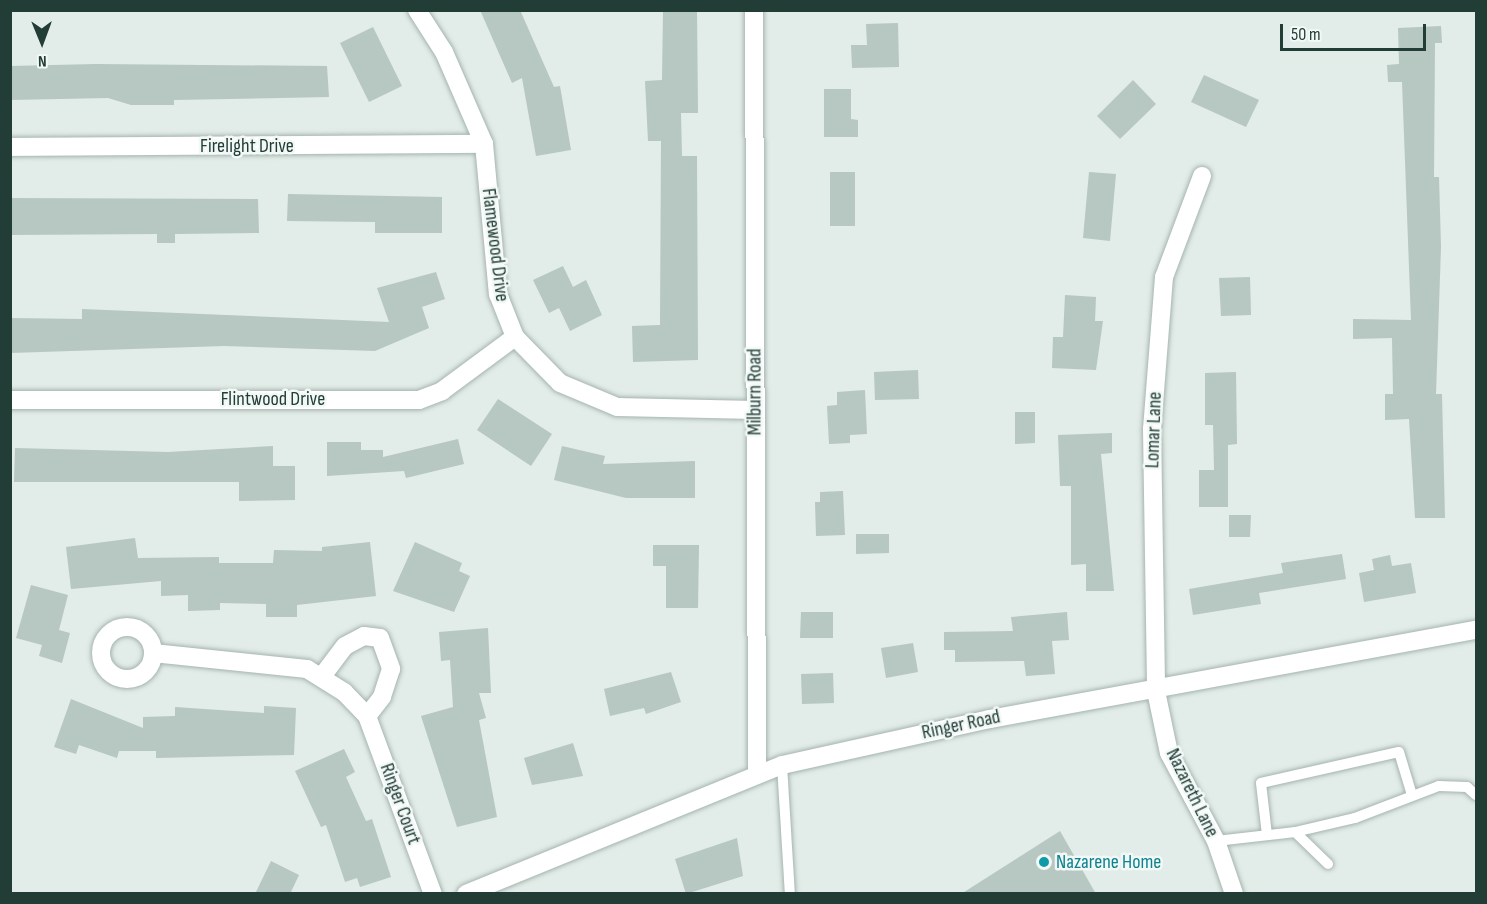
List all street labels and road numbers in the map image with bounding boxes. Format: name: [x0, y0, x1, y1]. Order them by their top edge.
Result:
street label: Firelight Drive: [200, 134, 294, 158]
street label: Flamewood Drive: [476, 187, 514, 303]
street label: Milburn Road: [743, 349, 767, 435]
street label: Flintwood Drive: [221, 387, 325, 411]
street label: Lomar Lane: [1141, 391, 1167, 469]
street label: Ringer Road: [920, 705, 1002, 745]
street label: Nazareth Lane: [1160, 745, 1224, 841]
street label: Ringer Court: [374, 760, 426, 848]

